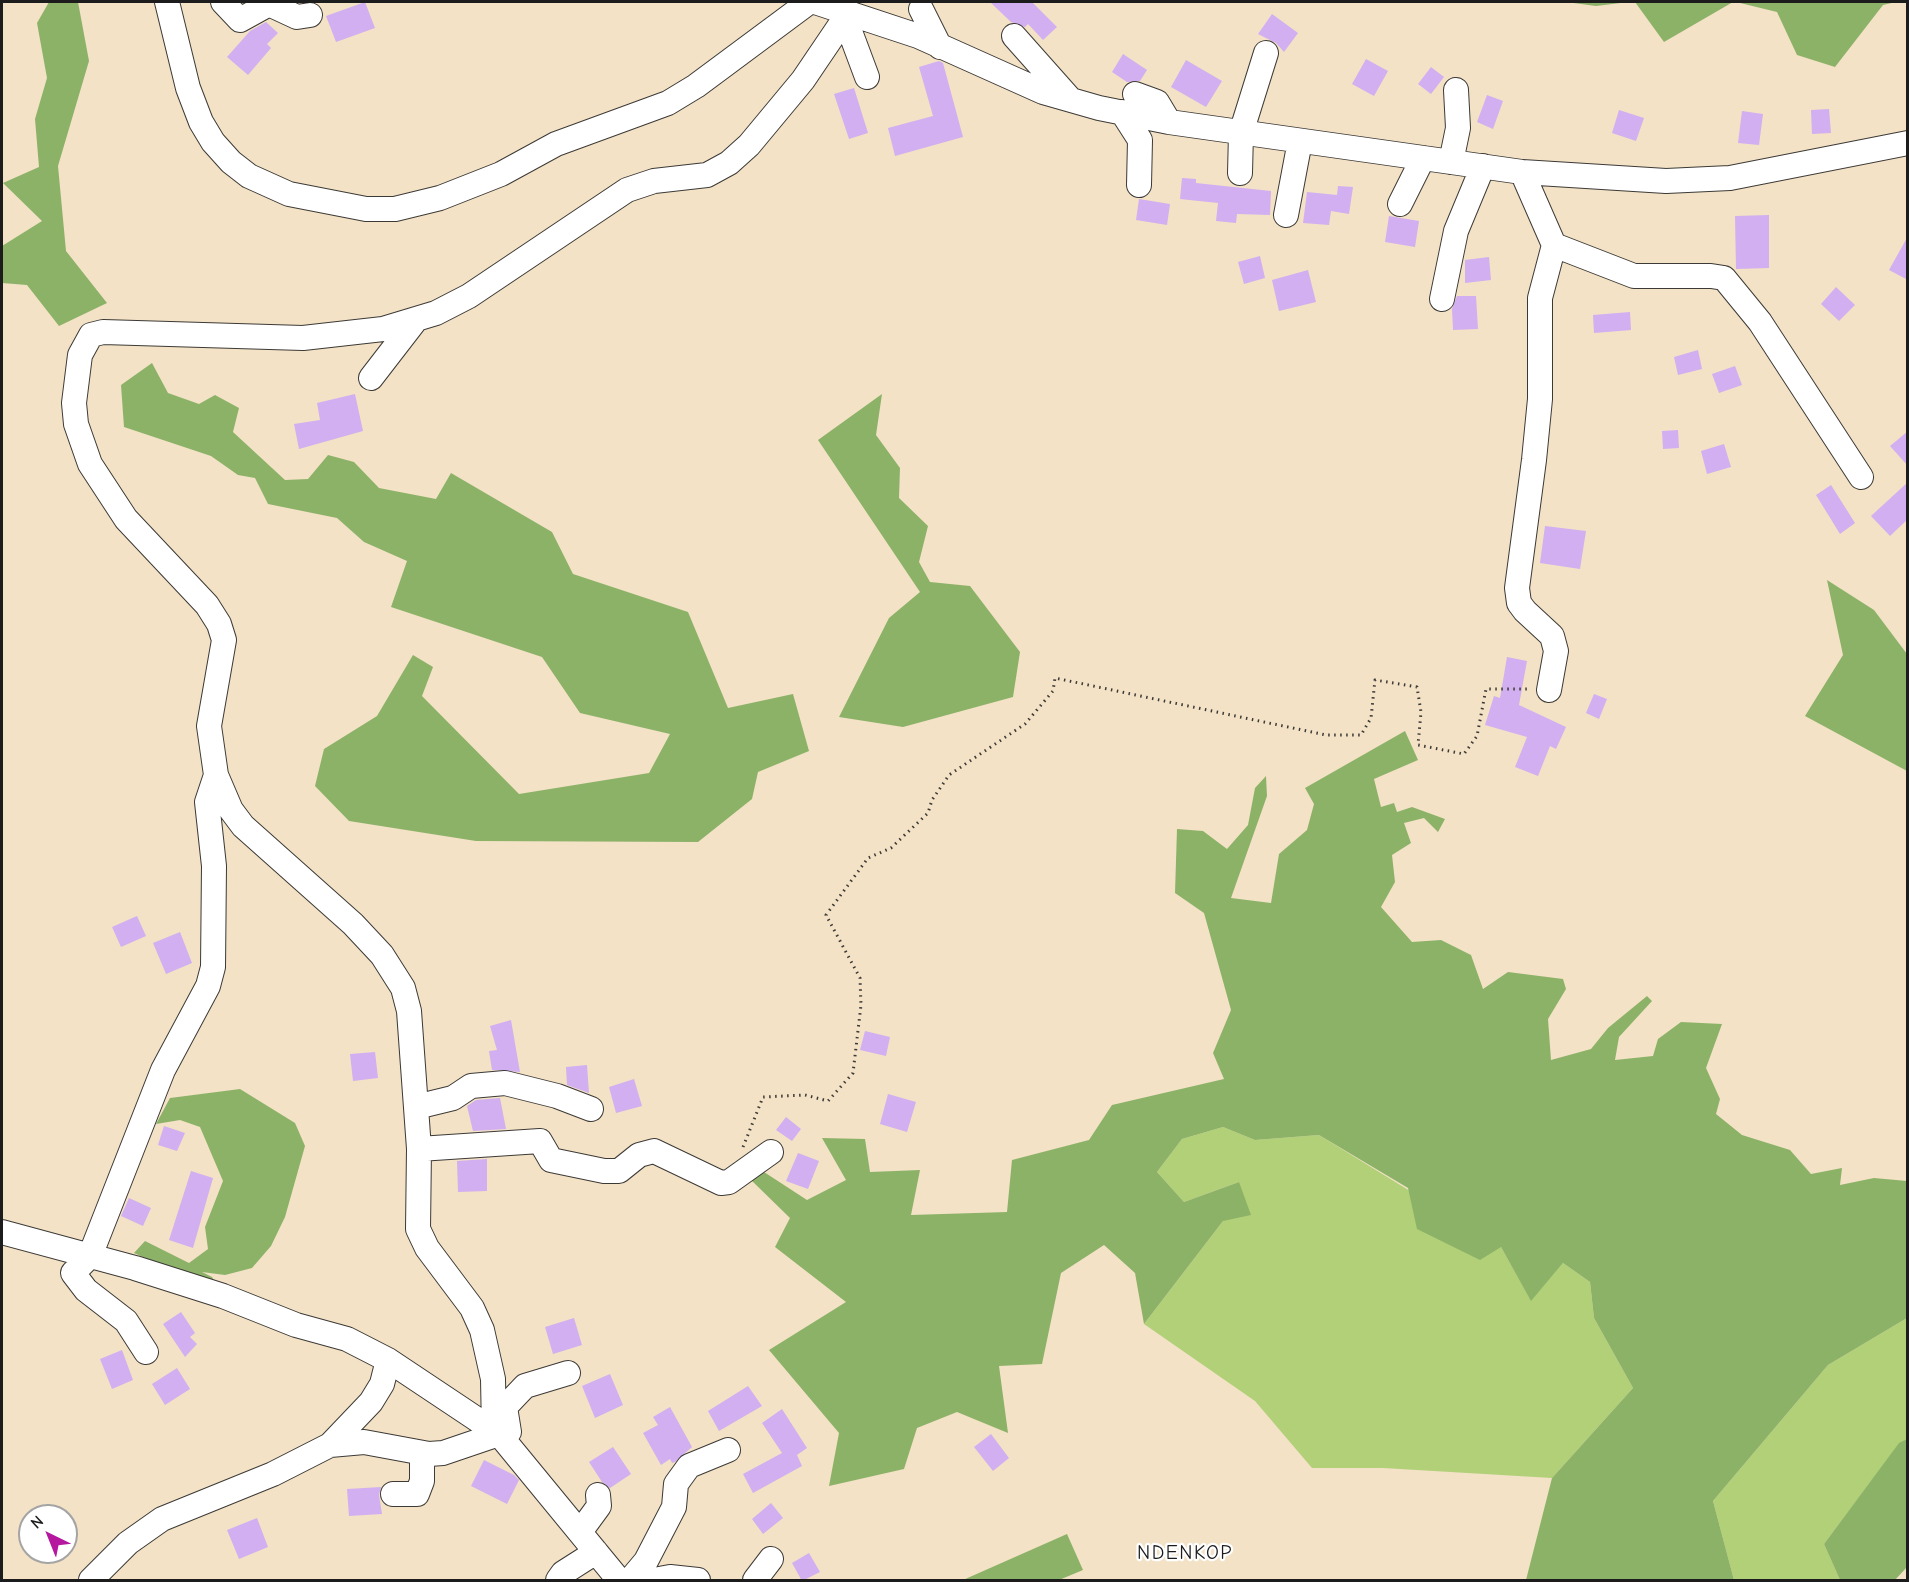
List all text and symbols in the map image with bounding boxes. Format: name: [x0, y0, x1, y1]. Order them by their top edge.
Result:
north arrow: [18, 1504, 78, 1564]
text: N: [27, 1512, 47, 1532]
district label: NDENKOP: [1137, 1541, 1233, 1565]

